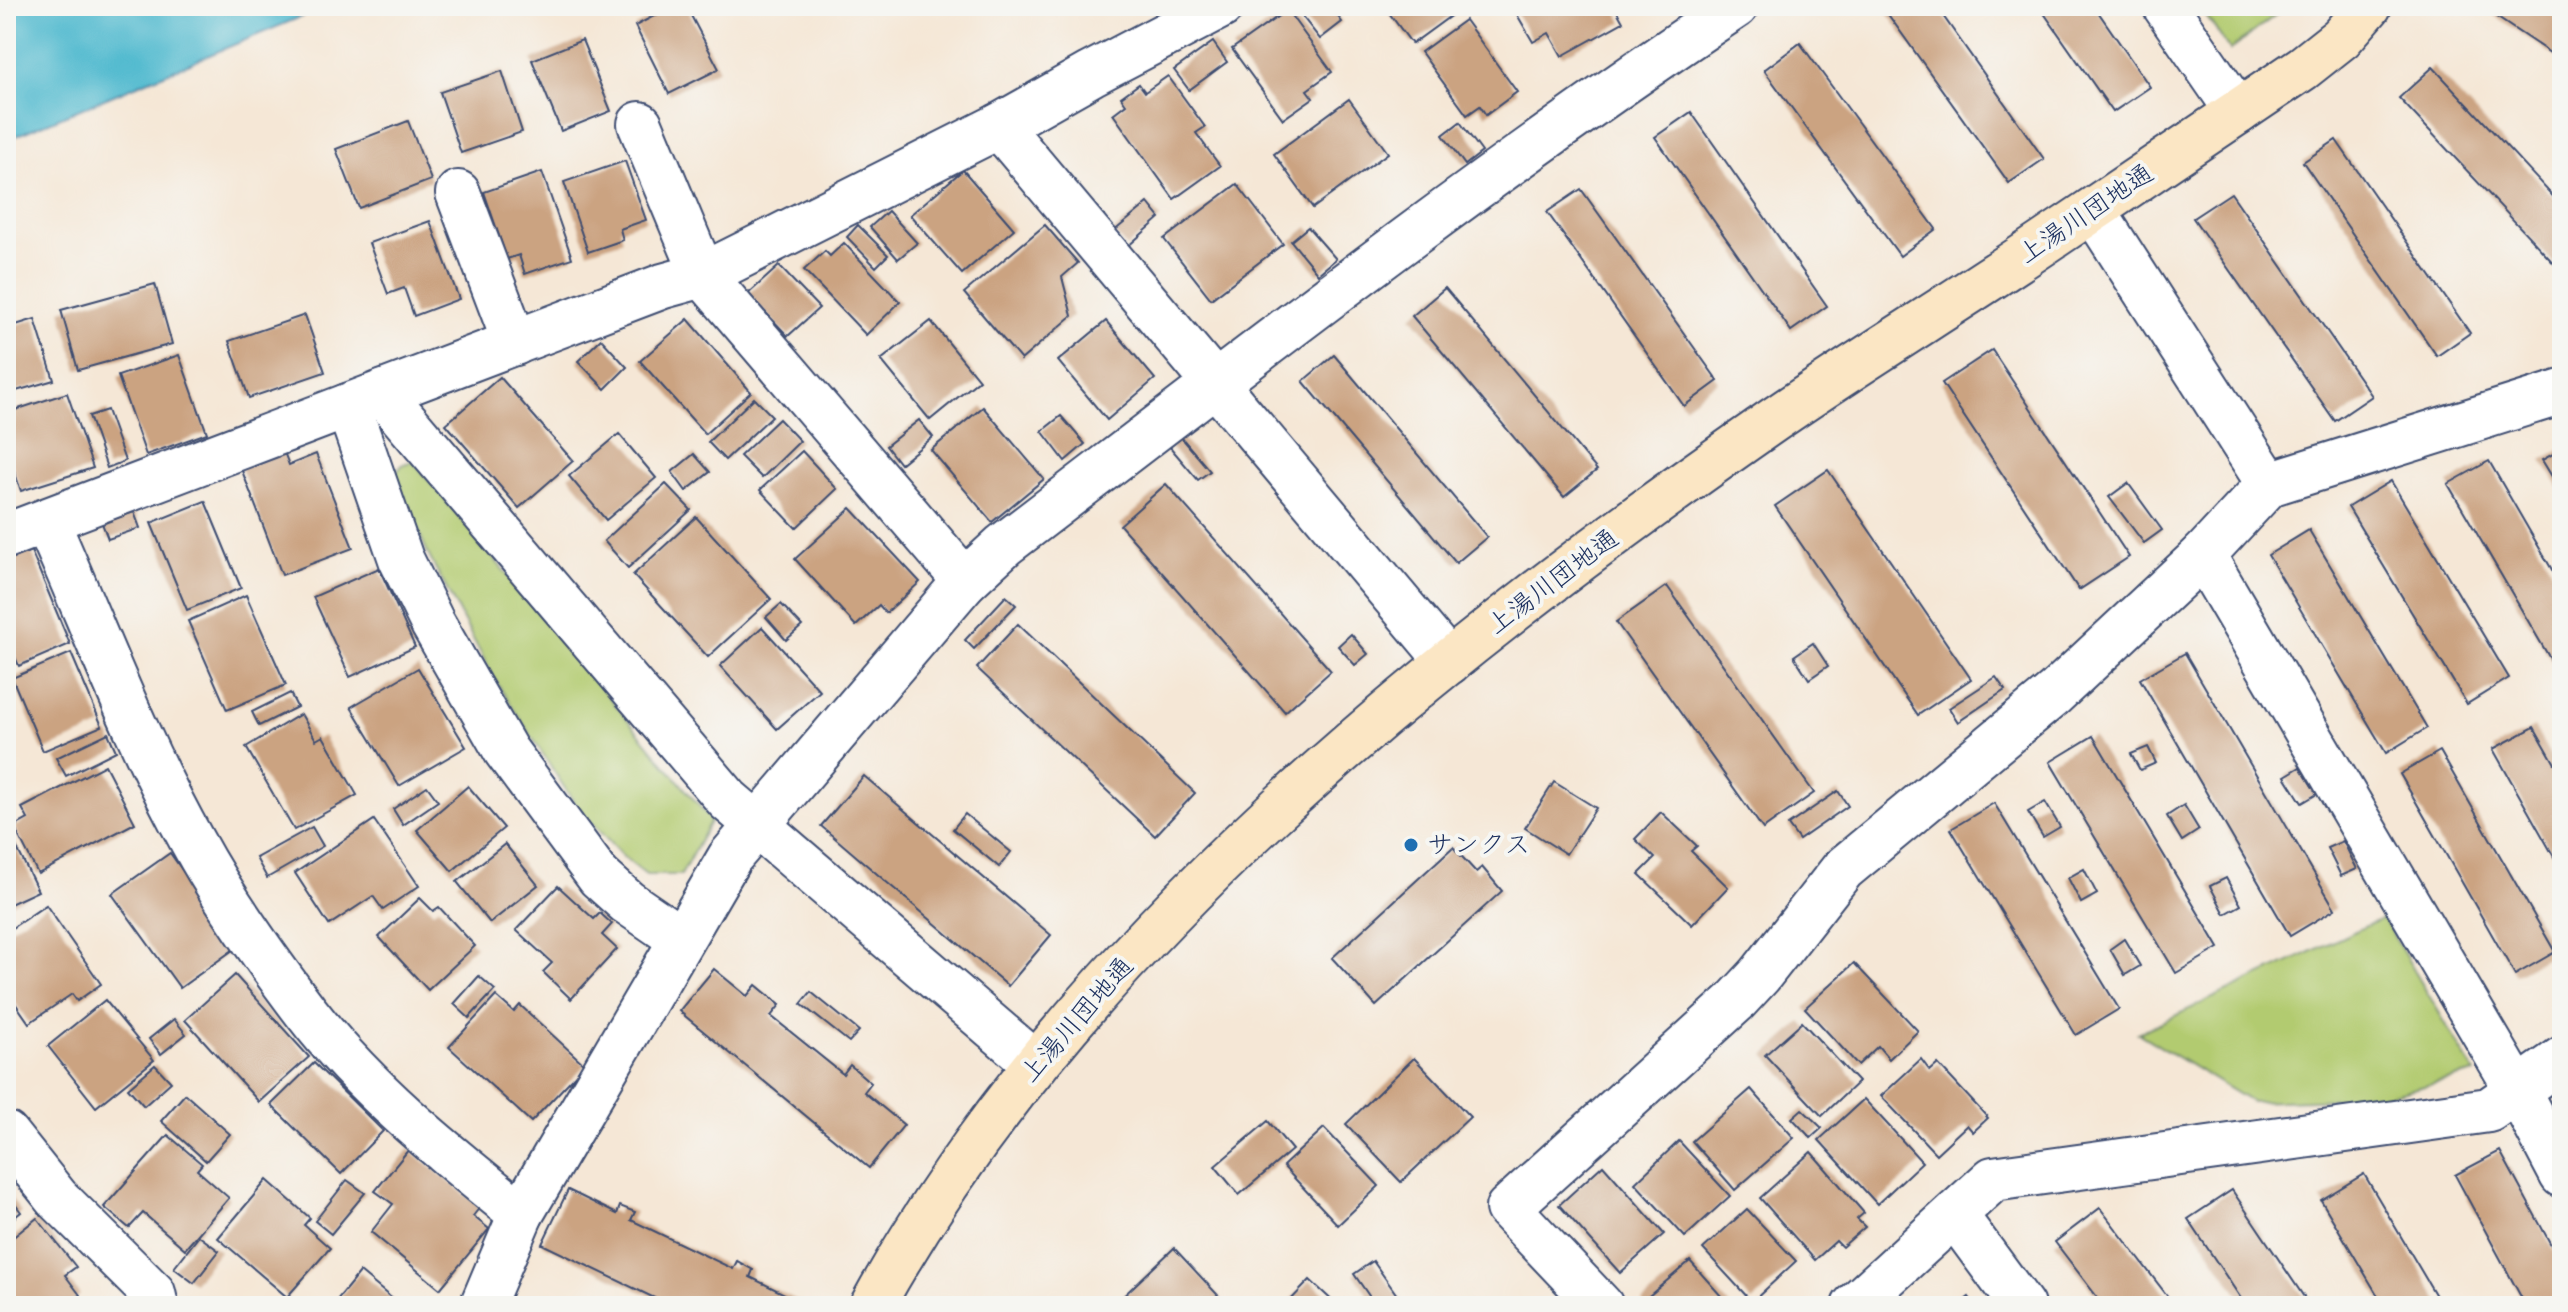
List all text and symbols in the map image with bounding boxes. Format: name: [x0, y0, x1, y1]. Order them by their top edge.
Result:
street label: 上湯川団地通: [2011, 155, 2161, 273]
street label: 上湯川団地通: [1480, 521, 1626, 643]
place label: サンクス: [1427, 827, 1530, 863]
marker: サンクス: [1402, 836, 1420, 854]
street label: 上湯川団地通: [1012, 949, 1142, 1091]

